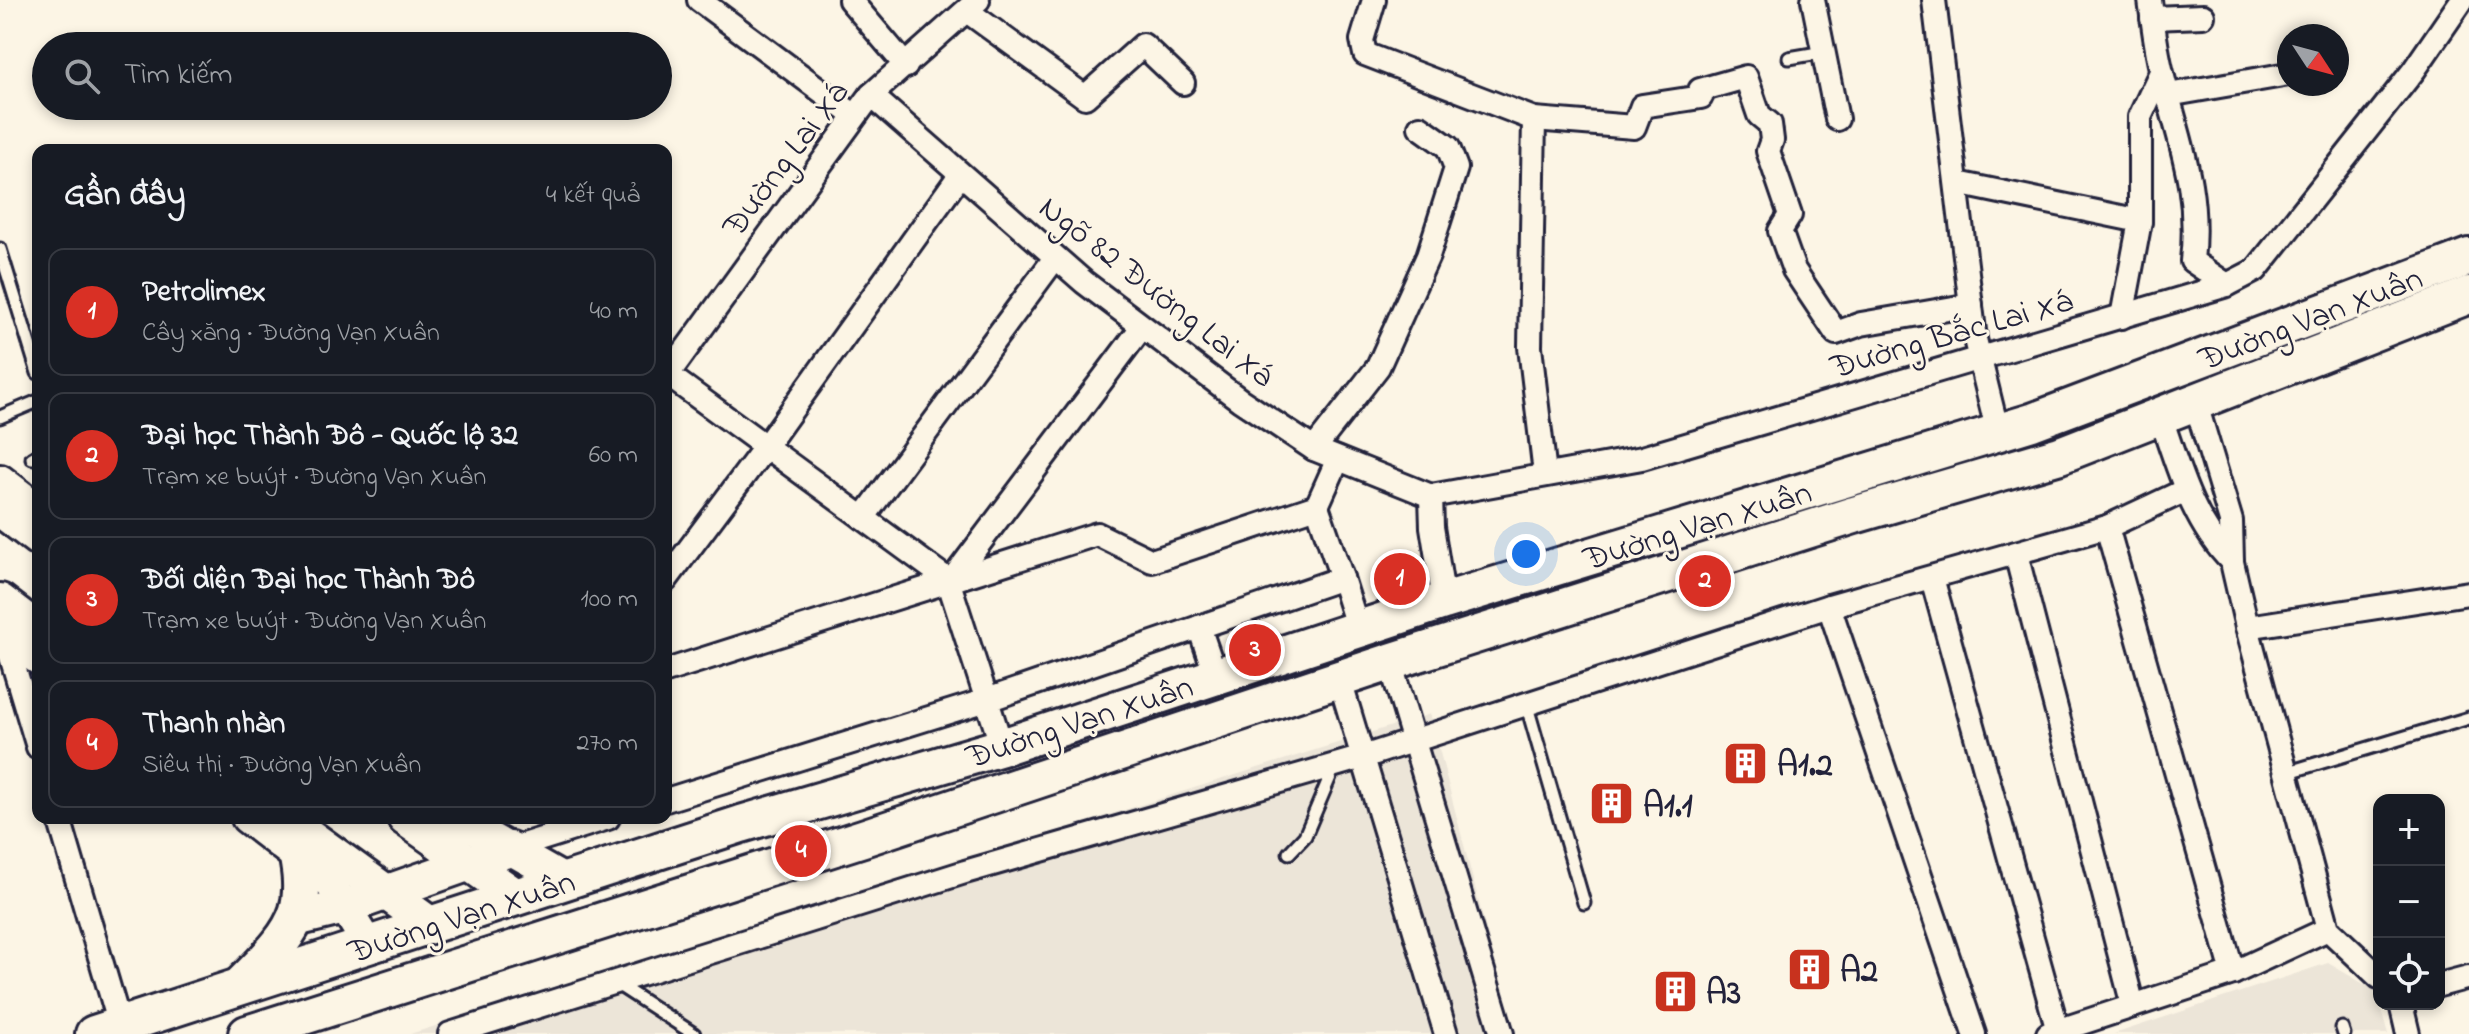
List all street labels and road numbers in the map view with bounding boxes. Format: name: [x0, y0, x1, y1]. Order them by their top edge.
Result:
street label: Đường Lai Xá: [711, 72, 863, 250]
street label: Ngõ 82 Đường Lai Xá: [1027, 185, 1284, 401]
street label: Đường Vạn Xuân: [2191, 255, 2431, 387]
street label: Đường Bắc Lai Xá: [1824, 277, 2079, 395]
street label: Đường Vạn Xuân: [1577, 469, 1818, 587]
street label: Đường Vạn Xuân: [959, 664, 1200, 784]
street label: Đường Vạn Xuân: [341, 859, 582, 979]

